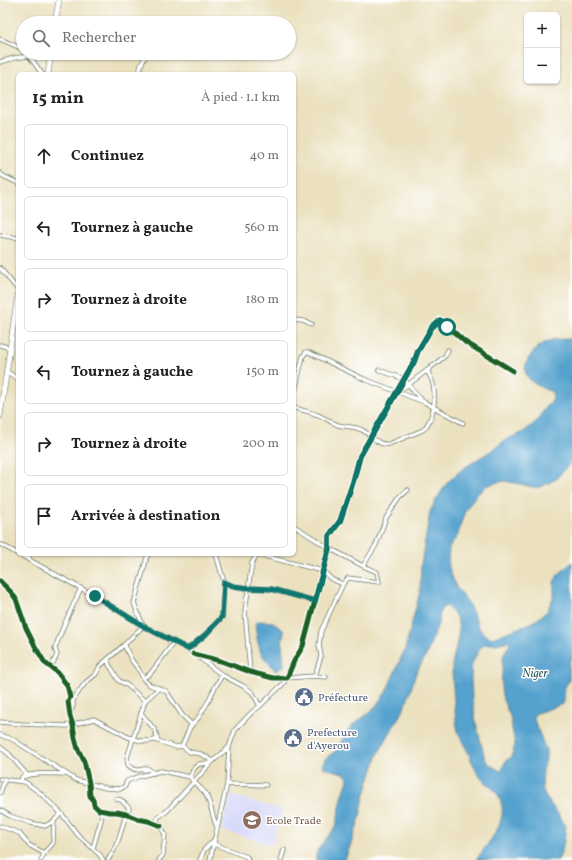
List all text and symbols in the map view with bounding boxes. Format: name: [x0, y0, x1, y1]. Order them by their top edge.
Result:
map controls: [524, 12, 560, 84]
button: +: [524, 12, 560, 48]
search box: [16, 16, 296, 60]
icon: search: [30, 27, 52, 49]
text: Rechercher: [62, 28, 136, 49]
button: −: [524, 48, 560, 84]
text: 15 min: [32, 87, 84, 110]
text: À pied · 1.1 km: [201, 89, 280, 107]
icon: ahead: [33, 145, 55, 167]
text: Continuez: [71, 146, 144, 167]
text: 40 m: [250, 147, 279, 165]
icon: left: [33, 217, 55, 239]
text: Tournez à gauche: [71, 218, 193, 239]
text: 560 m: [244, 219, 279, 237]
icon: right: [33, 289, 55, 311]
text: Tournez à droite: [71, 290, 187, 311]
text: 180 m: [245, 291, 279, 309]
route start: [438, 318, 456, 336]
icon: left: [33, 361, 55, 383]
text: Tournez à gauche: [71, 362, 193, 383]
text: 150 m: [246, 363, 279, 381]
icon: right: [33, 433, 55, 455]
text: Tournez à droite: [71, 434, 187, 455]
text: 200 m: [242, 435, 279, 453]
icon: arrive: [33, 505, 55, 527]
text: Arrivée à destination: [71, 506, 220, 527]
route end: [86, 587, 104, 605]
water label: Niger: [522, 666, 548, 682]
public building icon: Préfecture: [293, 686, 315, 708]
place label: Préfecture: [318, 691, 368, 706]
place label: Prefecture d'Ayerou: [307, 726, 357, 754]
public building icon: Prefecture d'Ayerou: [282, 727, 304, 749]
school or university icon: Ecole Trade: [241, 809, 263, 831]
place label: Ecole Trade: [266, 814, 321, 829]

